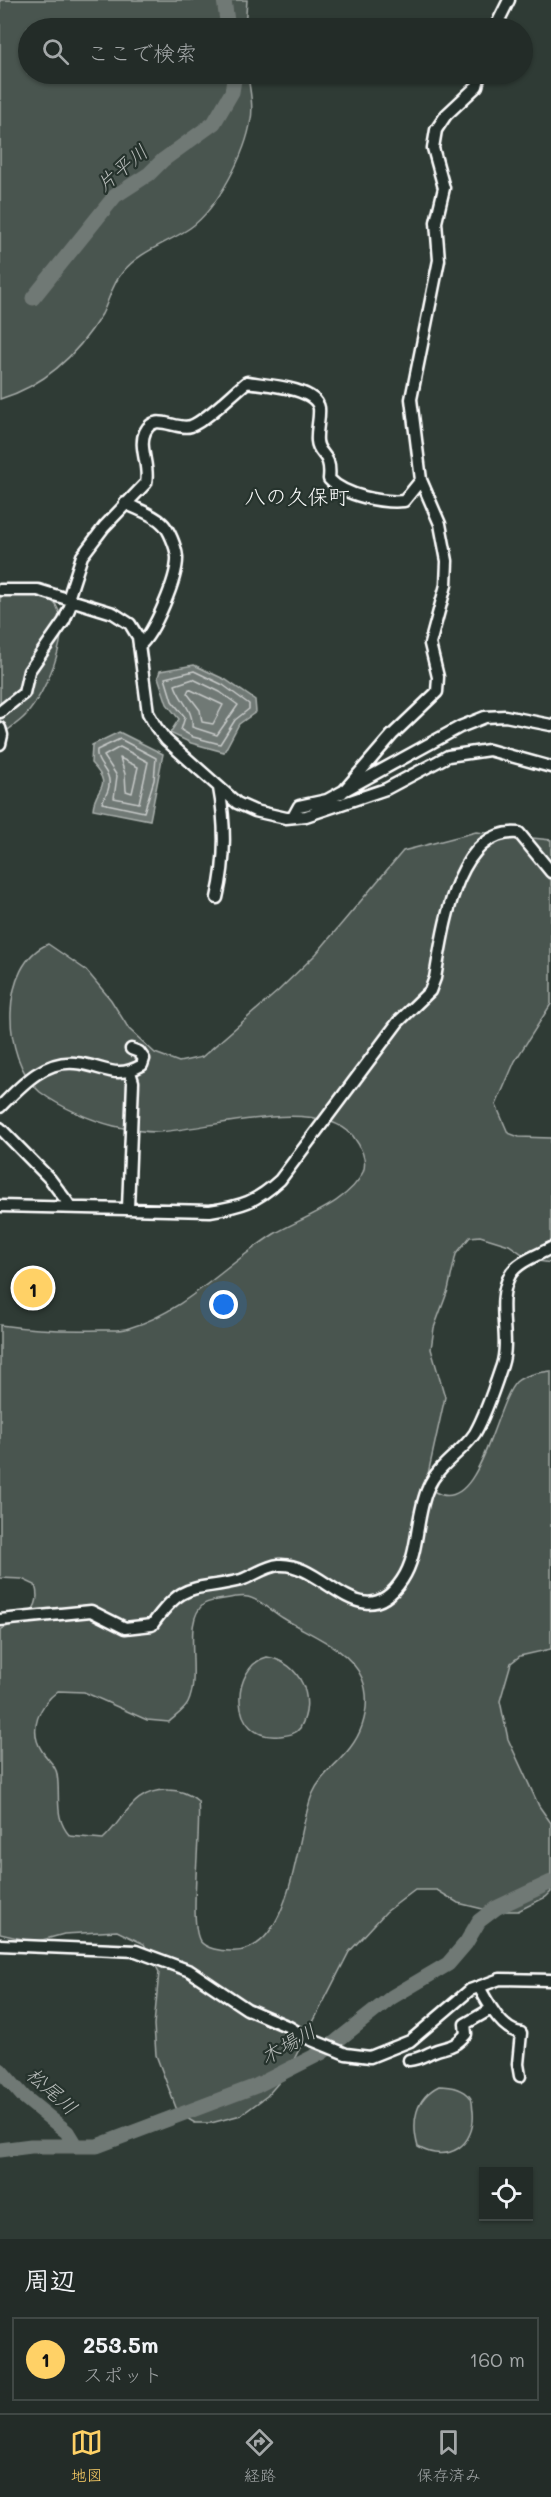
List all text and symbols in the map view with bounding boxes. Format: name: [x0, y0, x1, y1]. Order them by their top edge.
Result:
search box: [18, 18, 533, 84]
icon: search: [39, 35, 72, 68]
text: ここで検索: [87, 38, 197, 67]
water label: 片平川: [90, 138, 153, 196]
district label: 八の久保町: [245, 482, 350, 509]
pin: 1: [14, 1266, 52, 1310]
your location: [209, 1290, 238, 1319]
water label: 木場川: [255, 2017, 320, 2069]
water label: 松尾川: [22, 2061, 84, 2120]
map controls: [479, 2167, 533, 2221]
button: locate: [479, 2167, 533, 2221]
text: 周辺: [24, 2263, 76, 2297]
text: 253.5m: [83, 2330, 158, 2359]
text: 1: [41, 2346, 50, 2372]
text: 160 m: [469, 2346, 525, 2372]
text: スポット: [83, 2361, 163, 2387]
tab: 地図: [70, 2426, 103, 2486]
tab: 経路: [243, 2426, 276, 2486]
tab: 保存済み: [417, 2426, 481, 2486]

